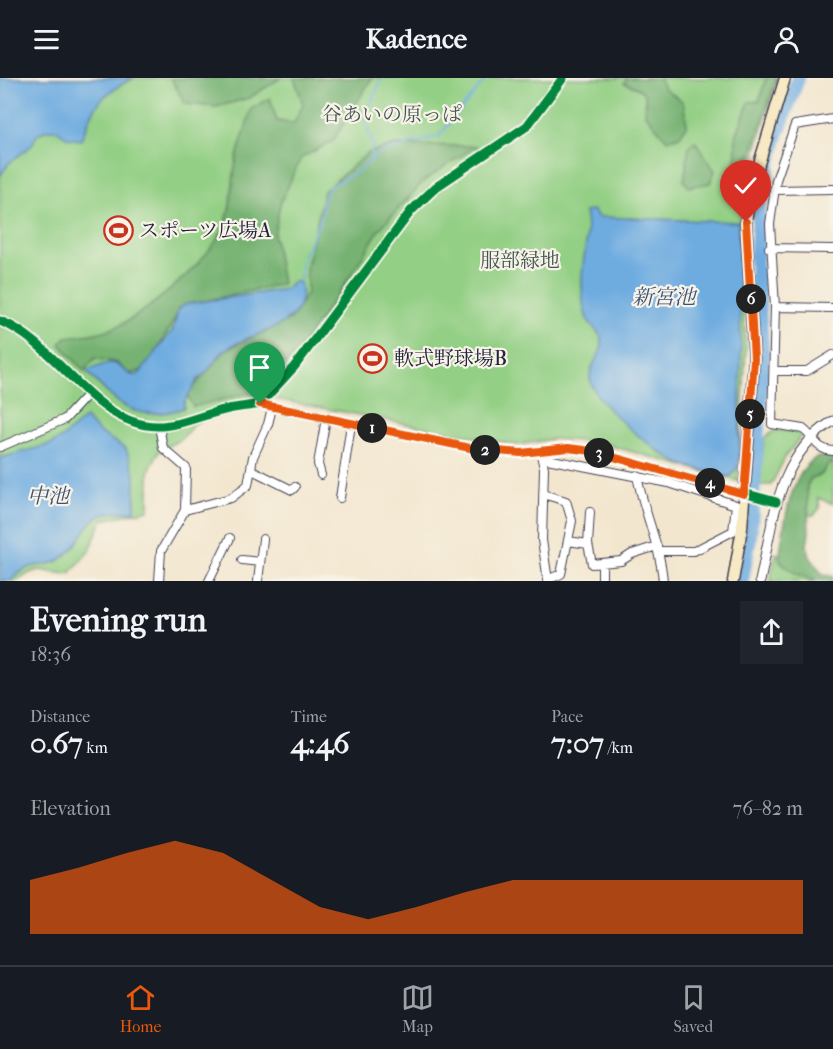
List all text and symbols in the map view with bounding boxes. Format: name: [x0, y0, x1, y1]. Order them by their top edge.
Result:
icon: menu: [30, 23, 63, 56]
text: Kadence: [366, 23, 467, 55]
icon: person: [770, 23, 803, 56]
park label: 谷あいの原っぱ: [322, 103, 462, 126]
pin: [720, 160, 771, 222]
icon: check: [729, 169, 762, 202]
sports icon: スポーツ広場A: [102, 214, 134, 246]
place label: スポーツ広場A: [139, 219, 272, 242]
park label: 服部緑地: [480, 249, 560, 272]
pin: 6: [736, 284, 766, 314]
water label: 新宮池: [633, 285, 697, 309]
text: 6: [747, 289, 755, 308]
pin: [234, 342, 285, 404]
sports icon: 軟式野球場B: [357, 342, 389, 374]
place label: 軟式野球場B: [394, 347, 507, 370]
icon: arrive: [243, 351, 276, 384]
pin: 5: [735, 399, 765, 429]
text: 5: [747, 404, 753, 423]
pin: 1: [357, 413, 387, 443]
text: 1: [369, 418, 375, 437]
pin: 2: [470, 435, 500, 465]
pin: 3: [584, 438, 614, 468]
text: 2: [481, 440, 489, 459]
text: 3: [596, 443, 602, 462]
pin: 4: [695, 468, 725, 498]
text: 4: [705, 473, 715, 492]
water label: 中池: [27, 484, 71, 508]
text: Evening run: [30, 601, 207, 640]
button: share: [740, 601, 803, 664]
text: 18:36: [30, 643, 71, 666]
text: Distance: [30, 707, 90, 726]
text: Time: [291, 707, 327, 726]
text: Pace: [551, 707, 583, 726]
text: 0.67: [30, 726, 83, 761]
text: 4:46: [291, 726, 350, 761]
text: 7:07: [551, 726, 604, 761]
text: km: [83, 738, 108, 757]
text: /km: [604, 738, 633, 757]
text: Elevation: [30, 797, 111, 820]
text: 76–82 m: [733, 797, 803, 820]
tab: Home: [120, 981, 161, 1036]
tab: Map: [401, 981, 434, 1036]
tab: Saved: [674, 981, 713, 1036]

